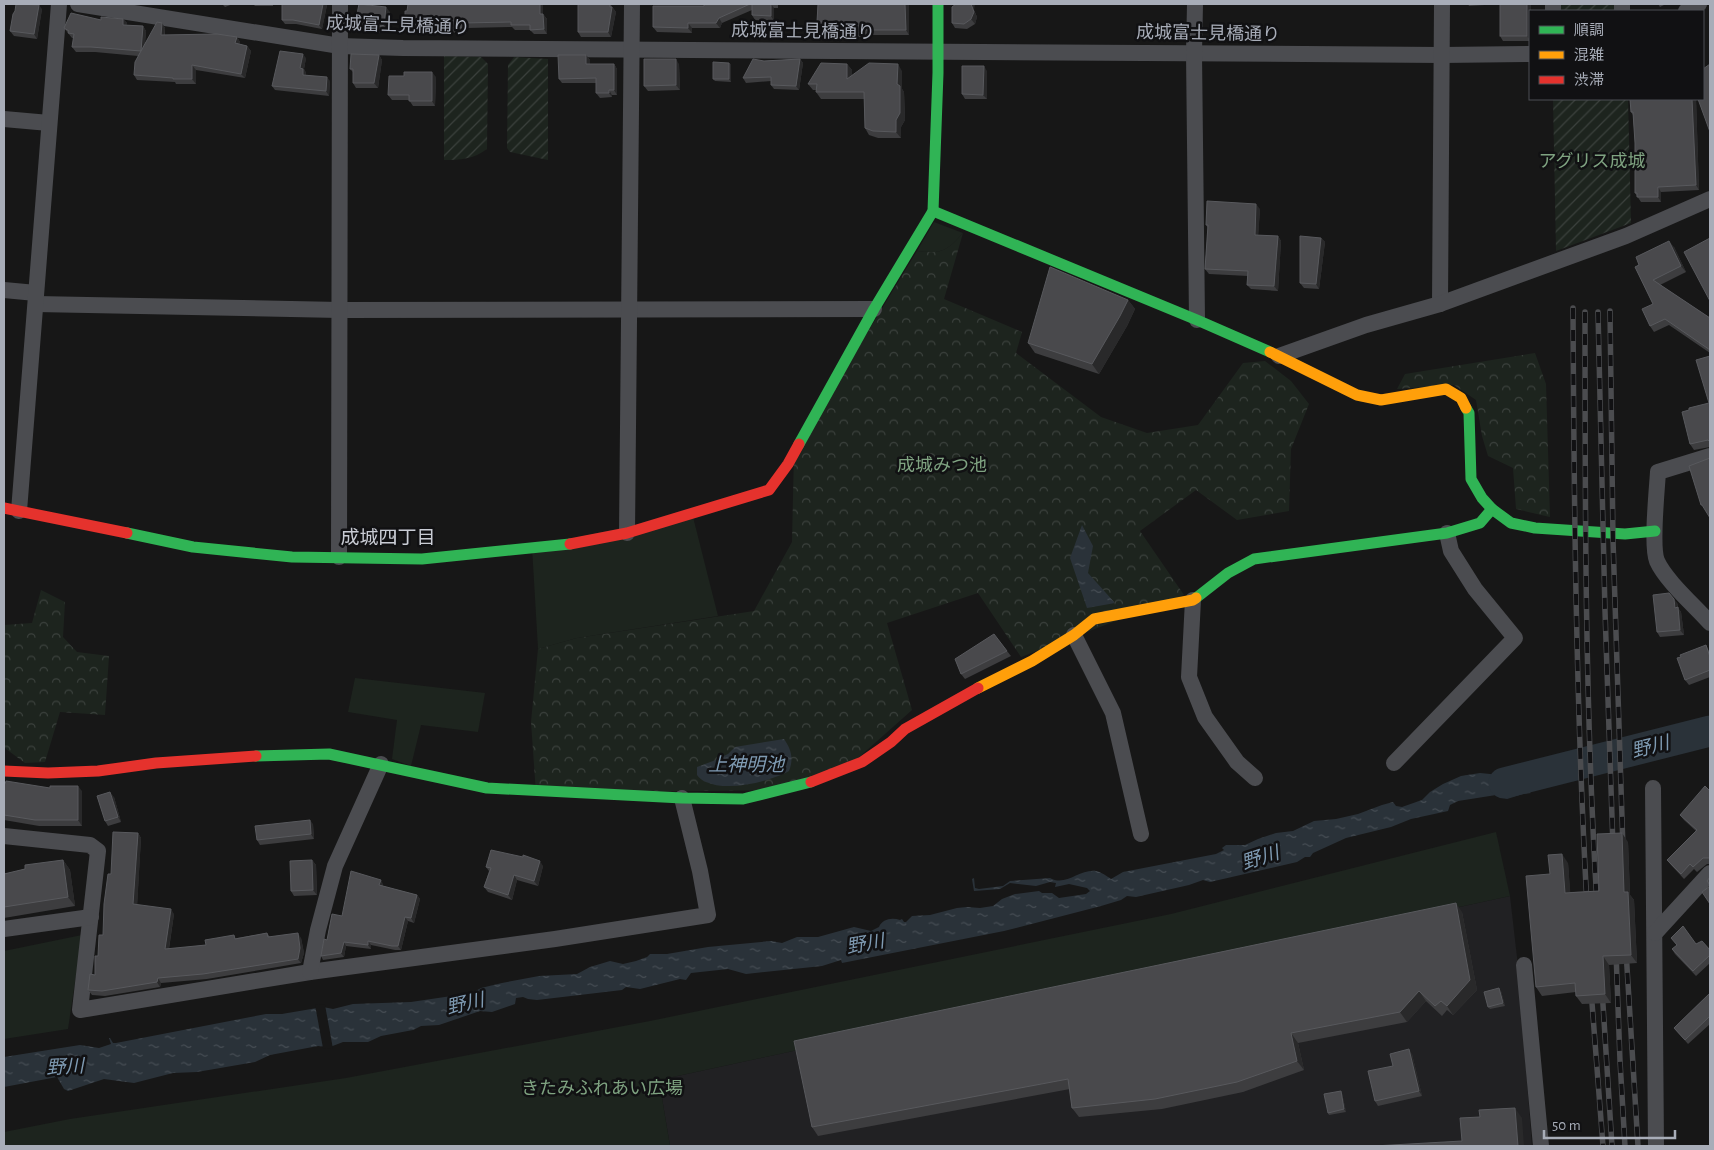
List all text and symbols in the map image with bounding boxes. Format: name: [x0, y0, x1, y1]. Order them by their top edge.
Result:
legend: [1529, 10, 1704, 100]
street label: 成城富士見橋通り: [326, 13, 470, 38]
street label: 成城富士見橋通り: [731, 21, 875, 42]
street label: 成城富士見橋通り: [1136, 23, 1280, 44]
text: 順調: [1574, 23, 1604, 38]
text: 混雑: [1574, 47, 1604, 63]
text: 渋滞: [1574, 72, 1604, 88]
park label: アグリス成城: [1538, 151, 1646, 171]
park label: 成城みつ池: [897, 456, 987, 475]
district label: 成城四丁目: [340, 527, 436, 548]
water label: 野川: [1629, 732, 1673, 761]
water label: 上神明池: [708, 755, 786, 775]
water label: 野川: [1239, 842, 1283, 873]
water label: 野川: [845, 930, 888, 957]
water label: 野川: [444, 990, 488, 1018]
water label: 野川: [46, 1056, 87, 1078]
park label: きたみふれあい広場: [521, 1079, 683, 1098]
scale bar: [1544, 1108, 1675, 1140]
text: 50 m: [1552, 1118, 1581, 1133]

